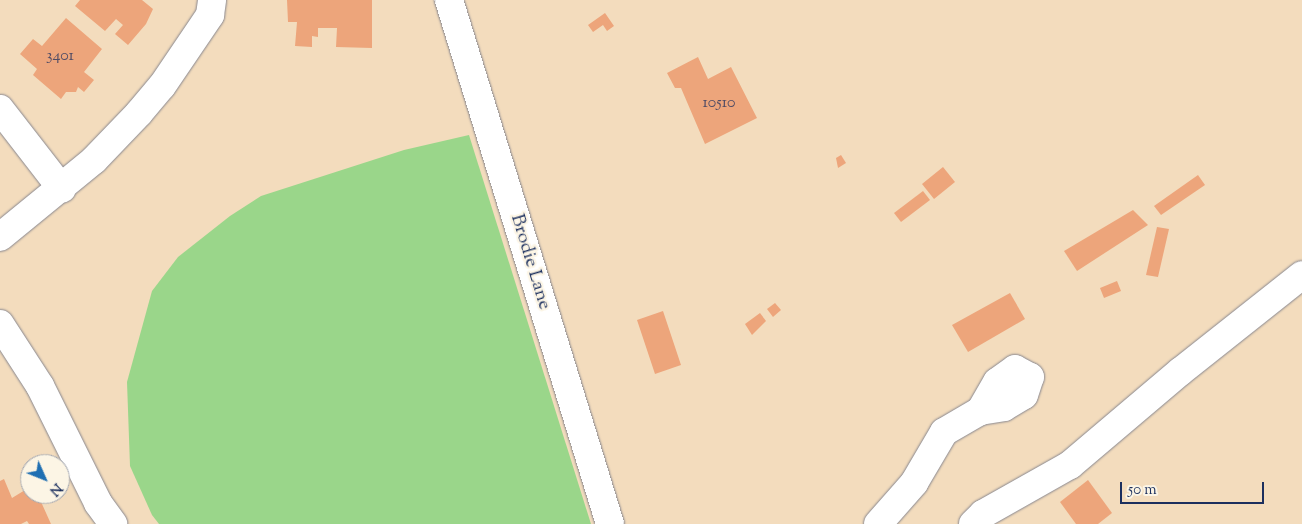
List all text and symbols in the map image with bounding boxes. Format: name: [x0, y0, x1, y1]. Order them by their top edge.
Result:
house number: 3401: [46, 47, 74, 67]
house number: 10510: [703, 94, 735, 114]
street label: Brodie Lane: [505, 212, 555, 312]
north arrow: [20, 454, 70, 504]
scale bar: [1122, 472, 1266, 504]
text: N: [44, 478, 66, 500]
text: 50 m: [1128, 480, 1157, 501]

